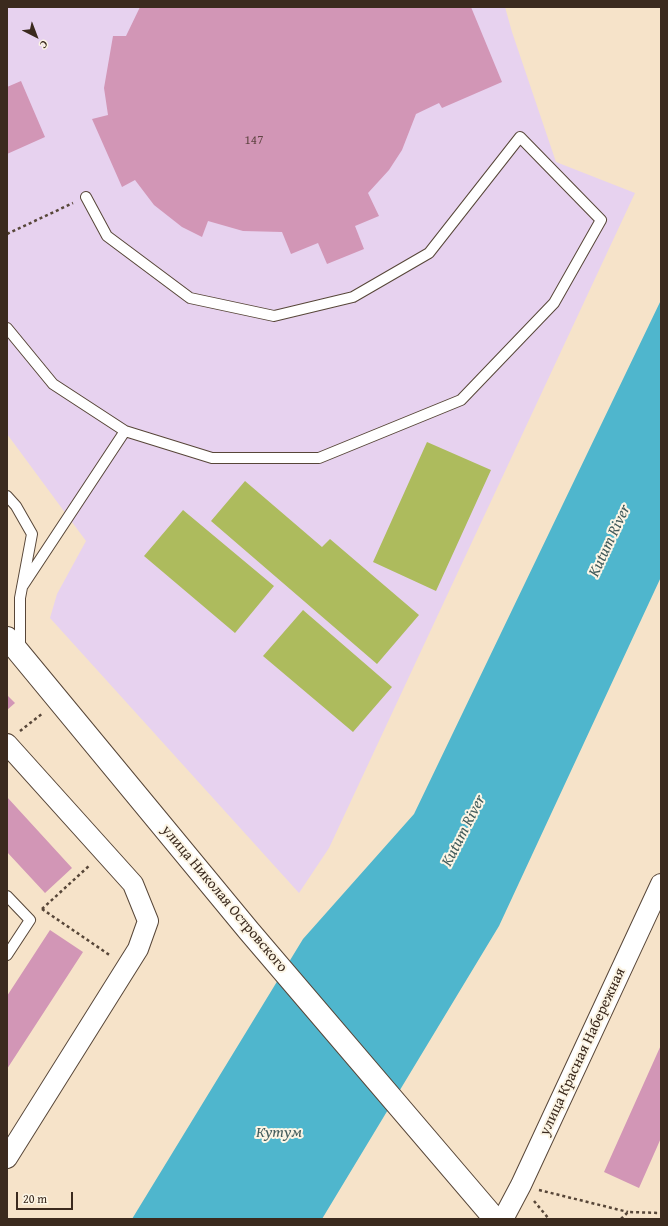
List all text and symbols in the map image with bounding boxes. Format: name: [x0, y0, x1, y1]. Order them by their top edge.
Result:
north arrow: [16, 16, 56, 56]
text: С: [36, 37, 52, 53]
house number: 147: [245, 133, 263, 149]
water label: Kutum River: [585, 502, 635, 580]
water label: Kutum River: [438, 792, 490, 870]
street label: улица Николая Островского: [157, 822, 291, 976]
street label: улица Красная Набережная: [536, 965, 630, 1139]
water label: Кутум: [256, 1123, 302, 1143]
scale bar: [18, 1184, 75, 1210]
text: 20 m: [23, 1190, 47, 1207]

